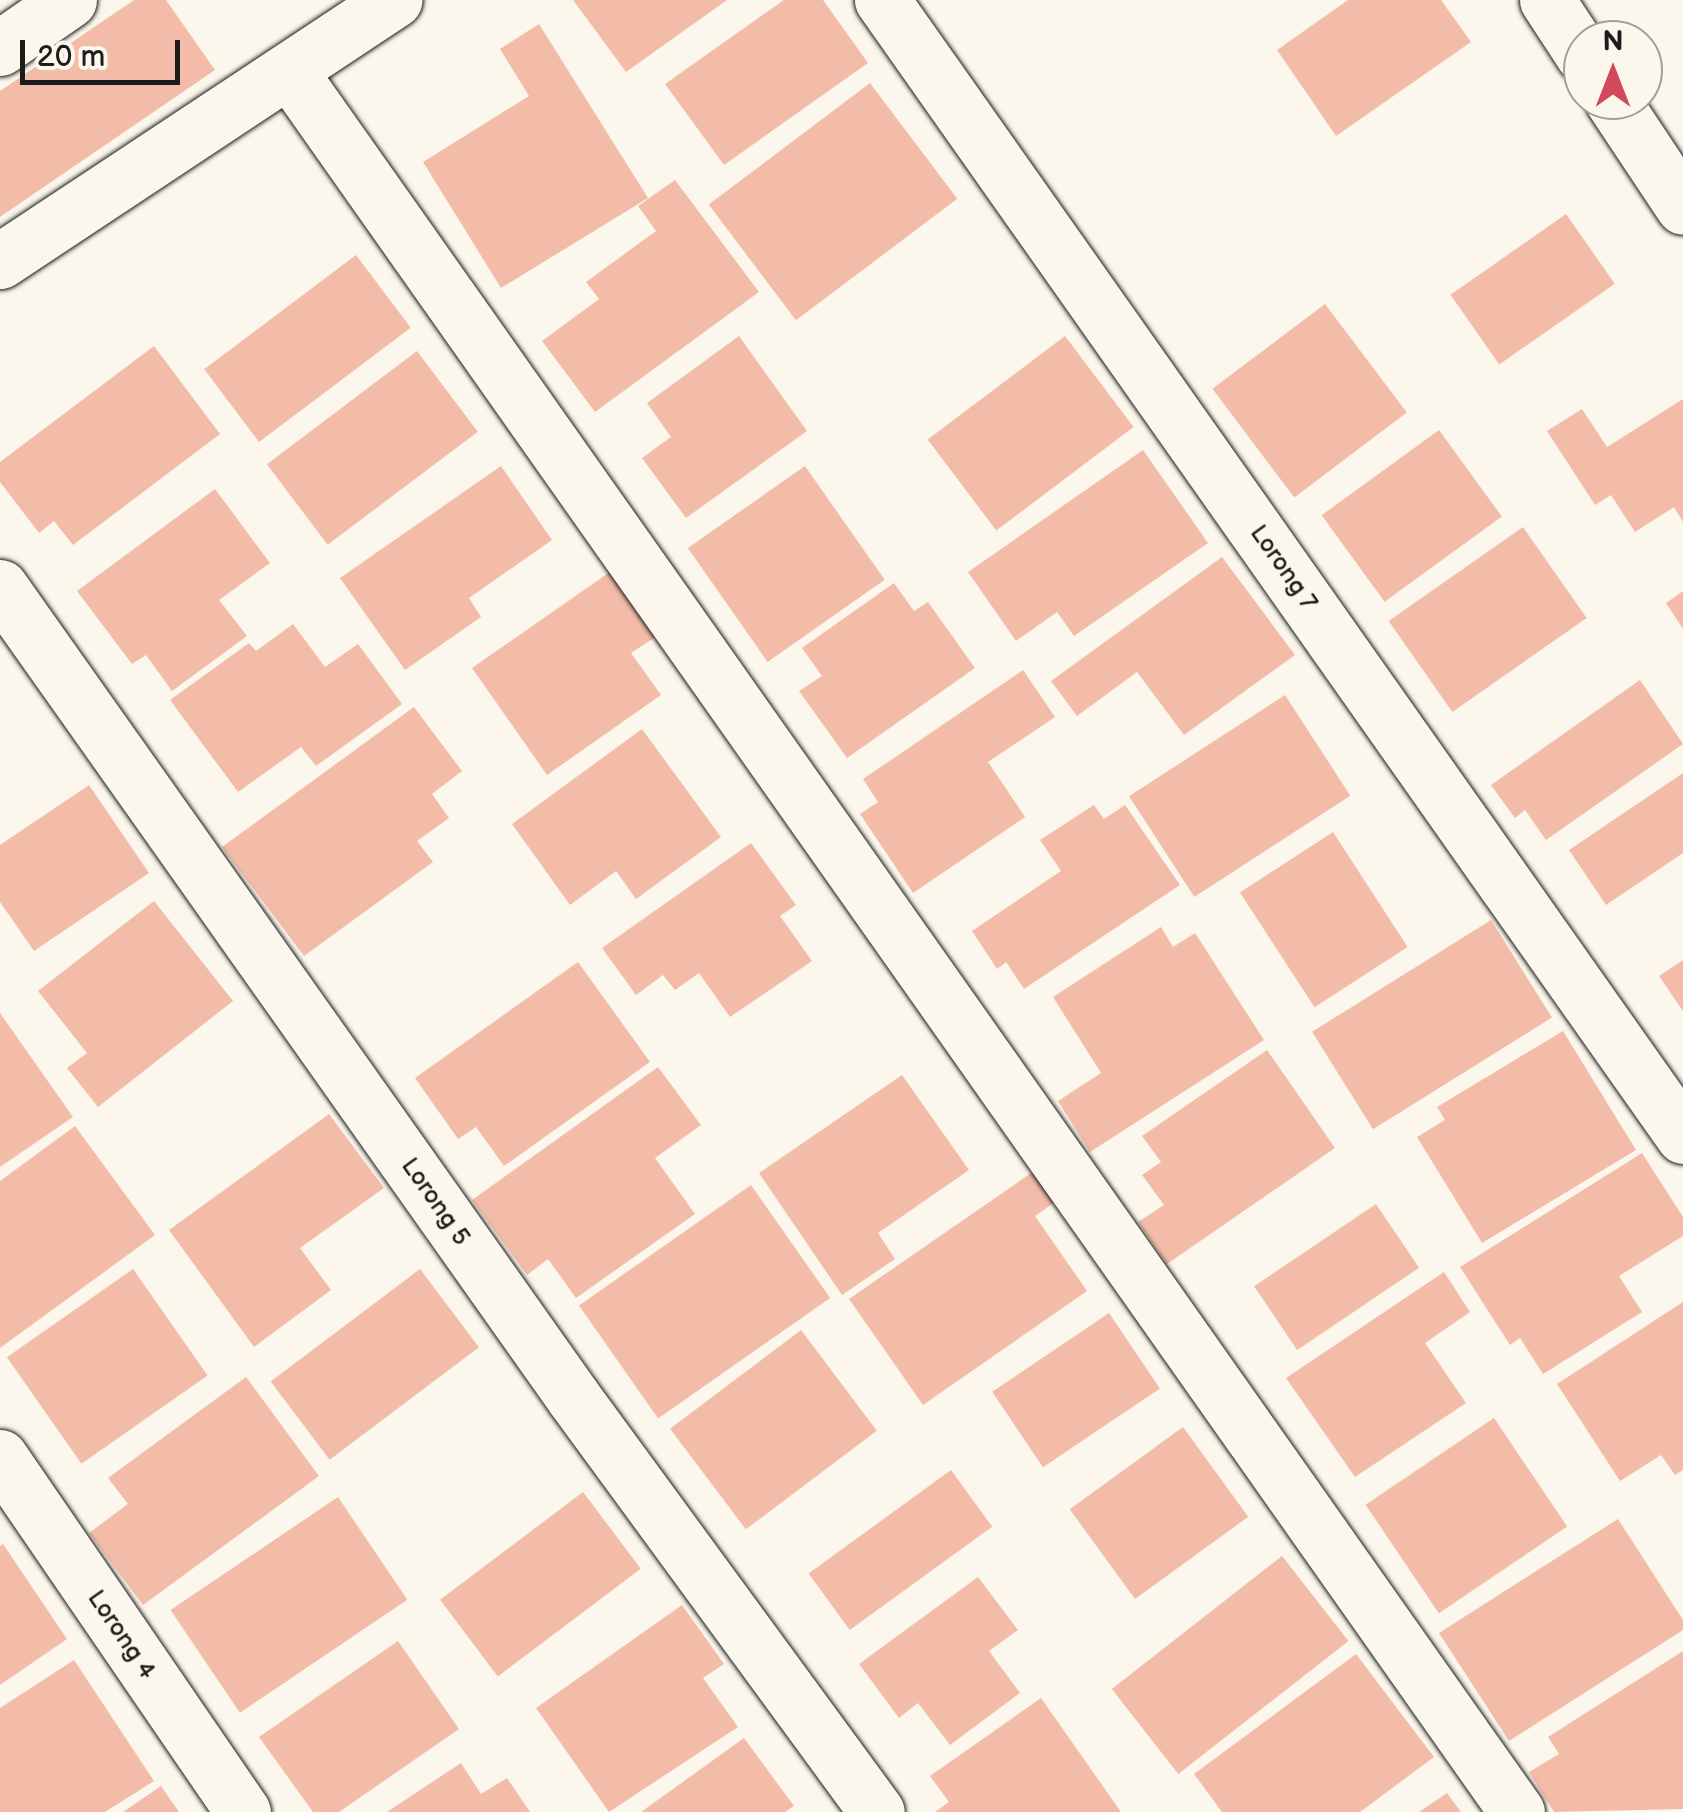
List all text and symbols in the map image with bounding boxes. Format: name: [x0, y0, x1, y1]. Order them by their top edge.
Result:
scale bar: [25, 20, 185, 82]
north arrow: [1563, 20, 1663, 120]
text: N: [1602, 25, 1624, 58]
text: 20 m: [37, 39, 105, 75]
street label: Lorong 7: [1243, 519, 1323, 617]
street label: Lorong 5: [394, 1152, 476, 1252]
street label: Lorong 4: [80, 1585, 162, 1685]

